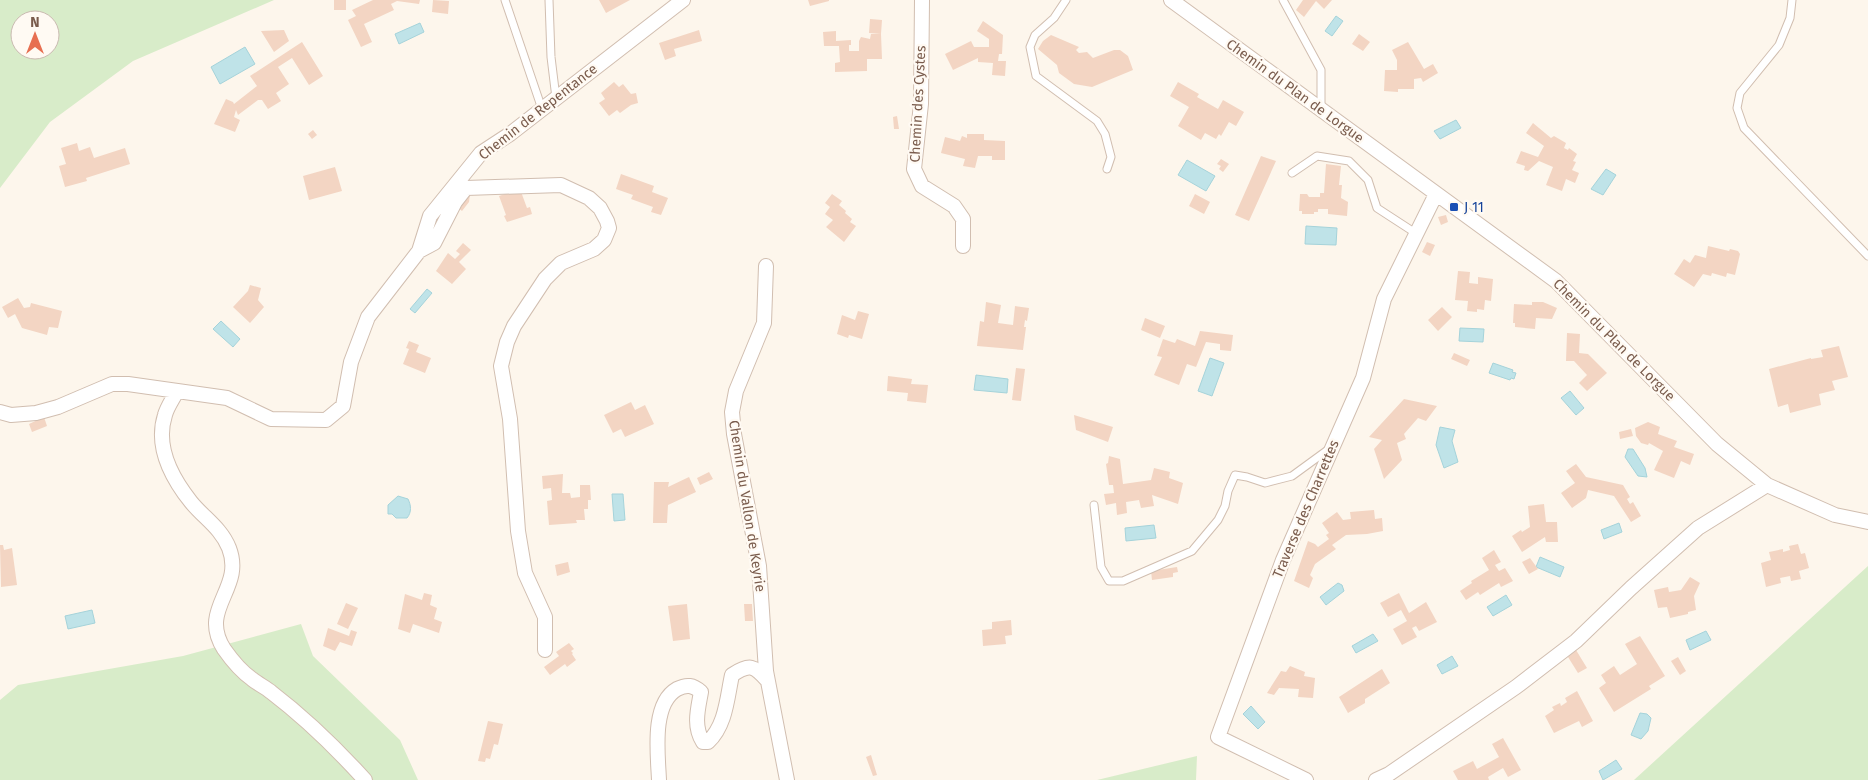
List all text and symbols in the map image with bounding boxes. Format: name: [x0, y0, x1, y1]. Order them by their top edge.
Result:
north arrow: [10, 10, 60, 60]
text: N: [30, 14, 40, 31]
street label: Chemin du Plan de Lorgue: [1223, 35, 1367, 147]
street label: Chemin des Cystes: [906, 45, 930, 163]
street label: Chemin de Repentance: [475, 60, 601, 164]
place label: J 11: [1464, 199, 1484, 216]
marker: J 11: [1448, 201, 1460, 213]
street label: Chemin du Plan de Lorgue: [1549, 275, 1679, 405]
street label: Chemin du Vallon de Keyrie: [725, 419, 769, 593]
street label: Traverse des Charrettes: [1269, 437, 1343, 581]

